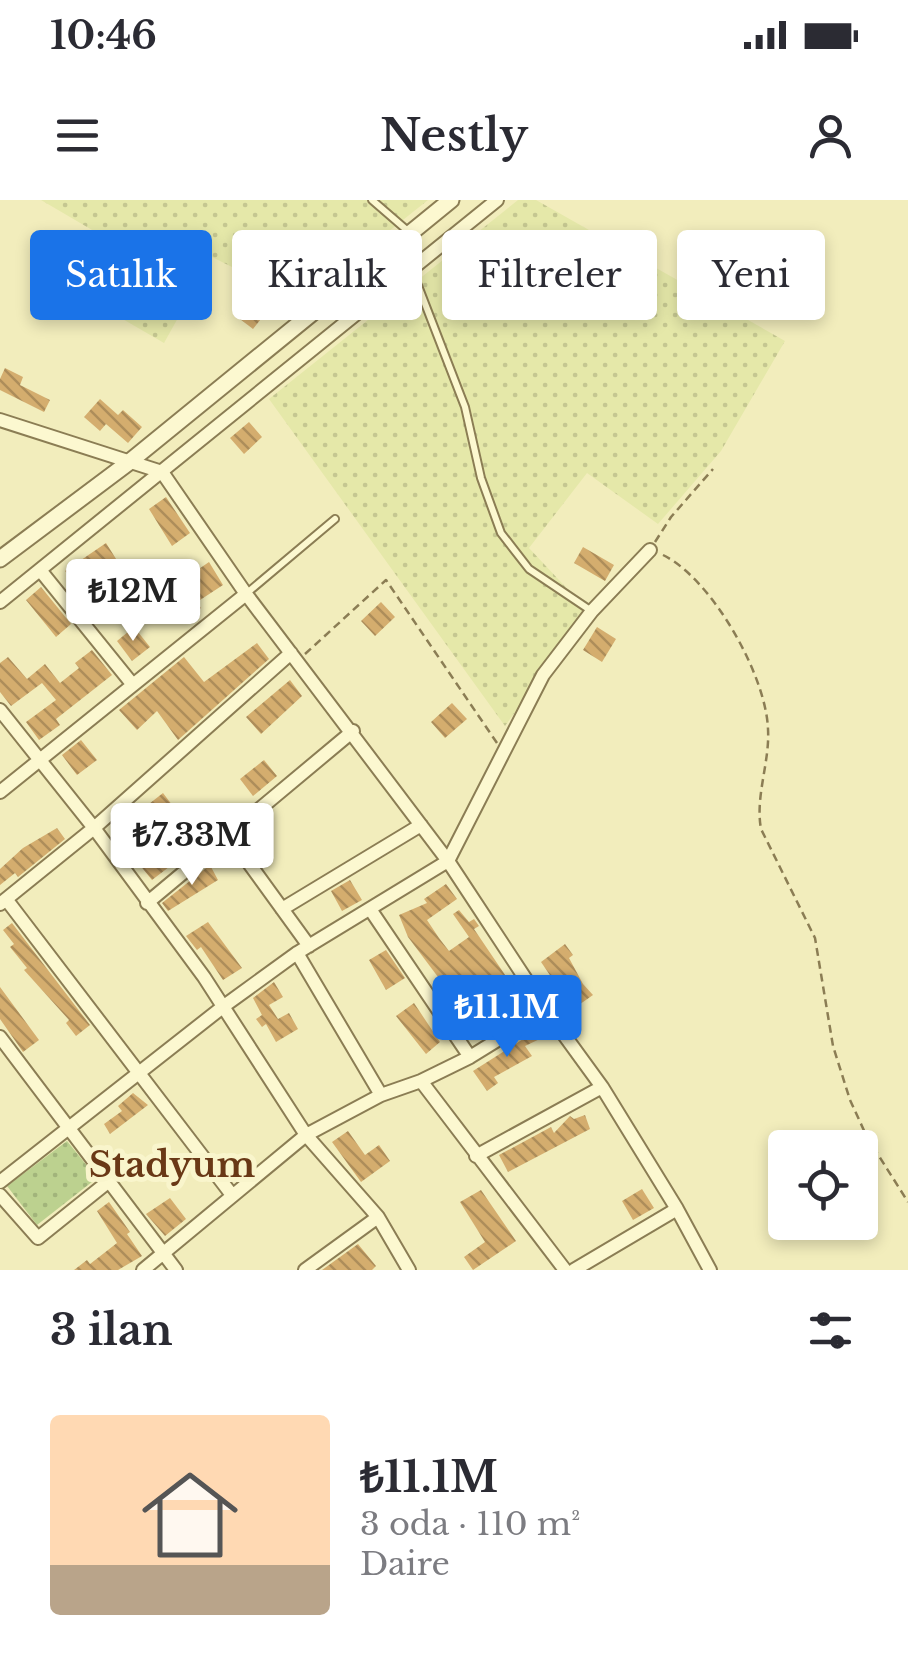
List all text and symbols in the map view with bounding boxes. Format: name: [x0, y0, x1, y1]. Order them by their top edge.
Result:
text: 10:46: [50, 12, 157, 59]
text: Nestly: [380, 107, 528, 163]
icon: menu: [50, 108, 105, 163]
icon: person: [803, 108, 858, 163]
chip: Satılık: [30, 230, 212, 320]
chip: Kiralık: [232, 230, 422, 320]
chip: Filtreler: [442, 230, 657, 320]
chip: Yeni: [677, 230, 825, 320]
pin: ₺12M: [74, 559, 192, 644]
text: ₺12M: [88, 571, 178, 611]
pin: ₺7.33M: [111, 803, 273, 888]
text: ₺7.33M: [133, 815, 251, 855]
pin: ₺11.1M: [426, 975, 588, 1060]
text: ₺11.1M: [454, 987, 560, 1027]
map controls: [768, 1130, 878, 1240]
button: locate: [768, 1130, 878, 1240]
district label: Stadyum: [89, 1143, 256, 1186]
icon: filters: [803, 1303, 858, 1358]
text: 3 ilan: [50, 1304, 173, 1356]
text: ₺11.1M: [360, 1451, 498, 1503]
icon: home: [130, 1455, 250, 1575]
text: 3 oda · 110 m²: [360, 1504, 580, 1544]
text: Daire: [360, 1544, 450, 1584]

